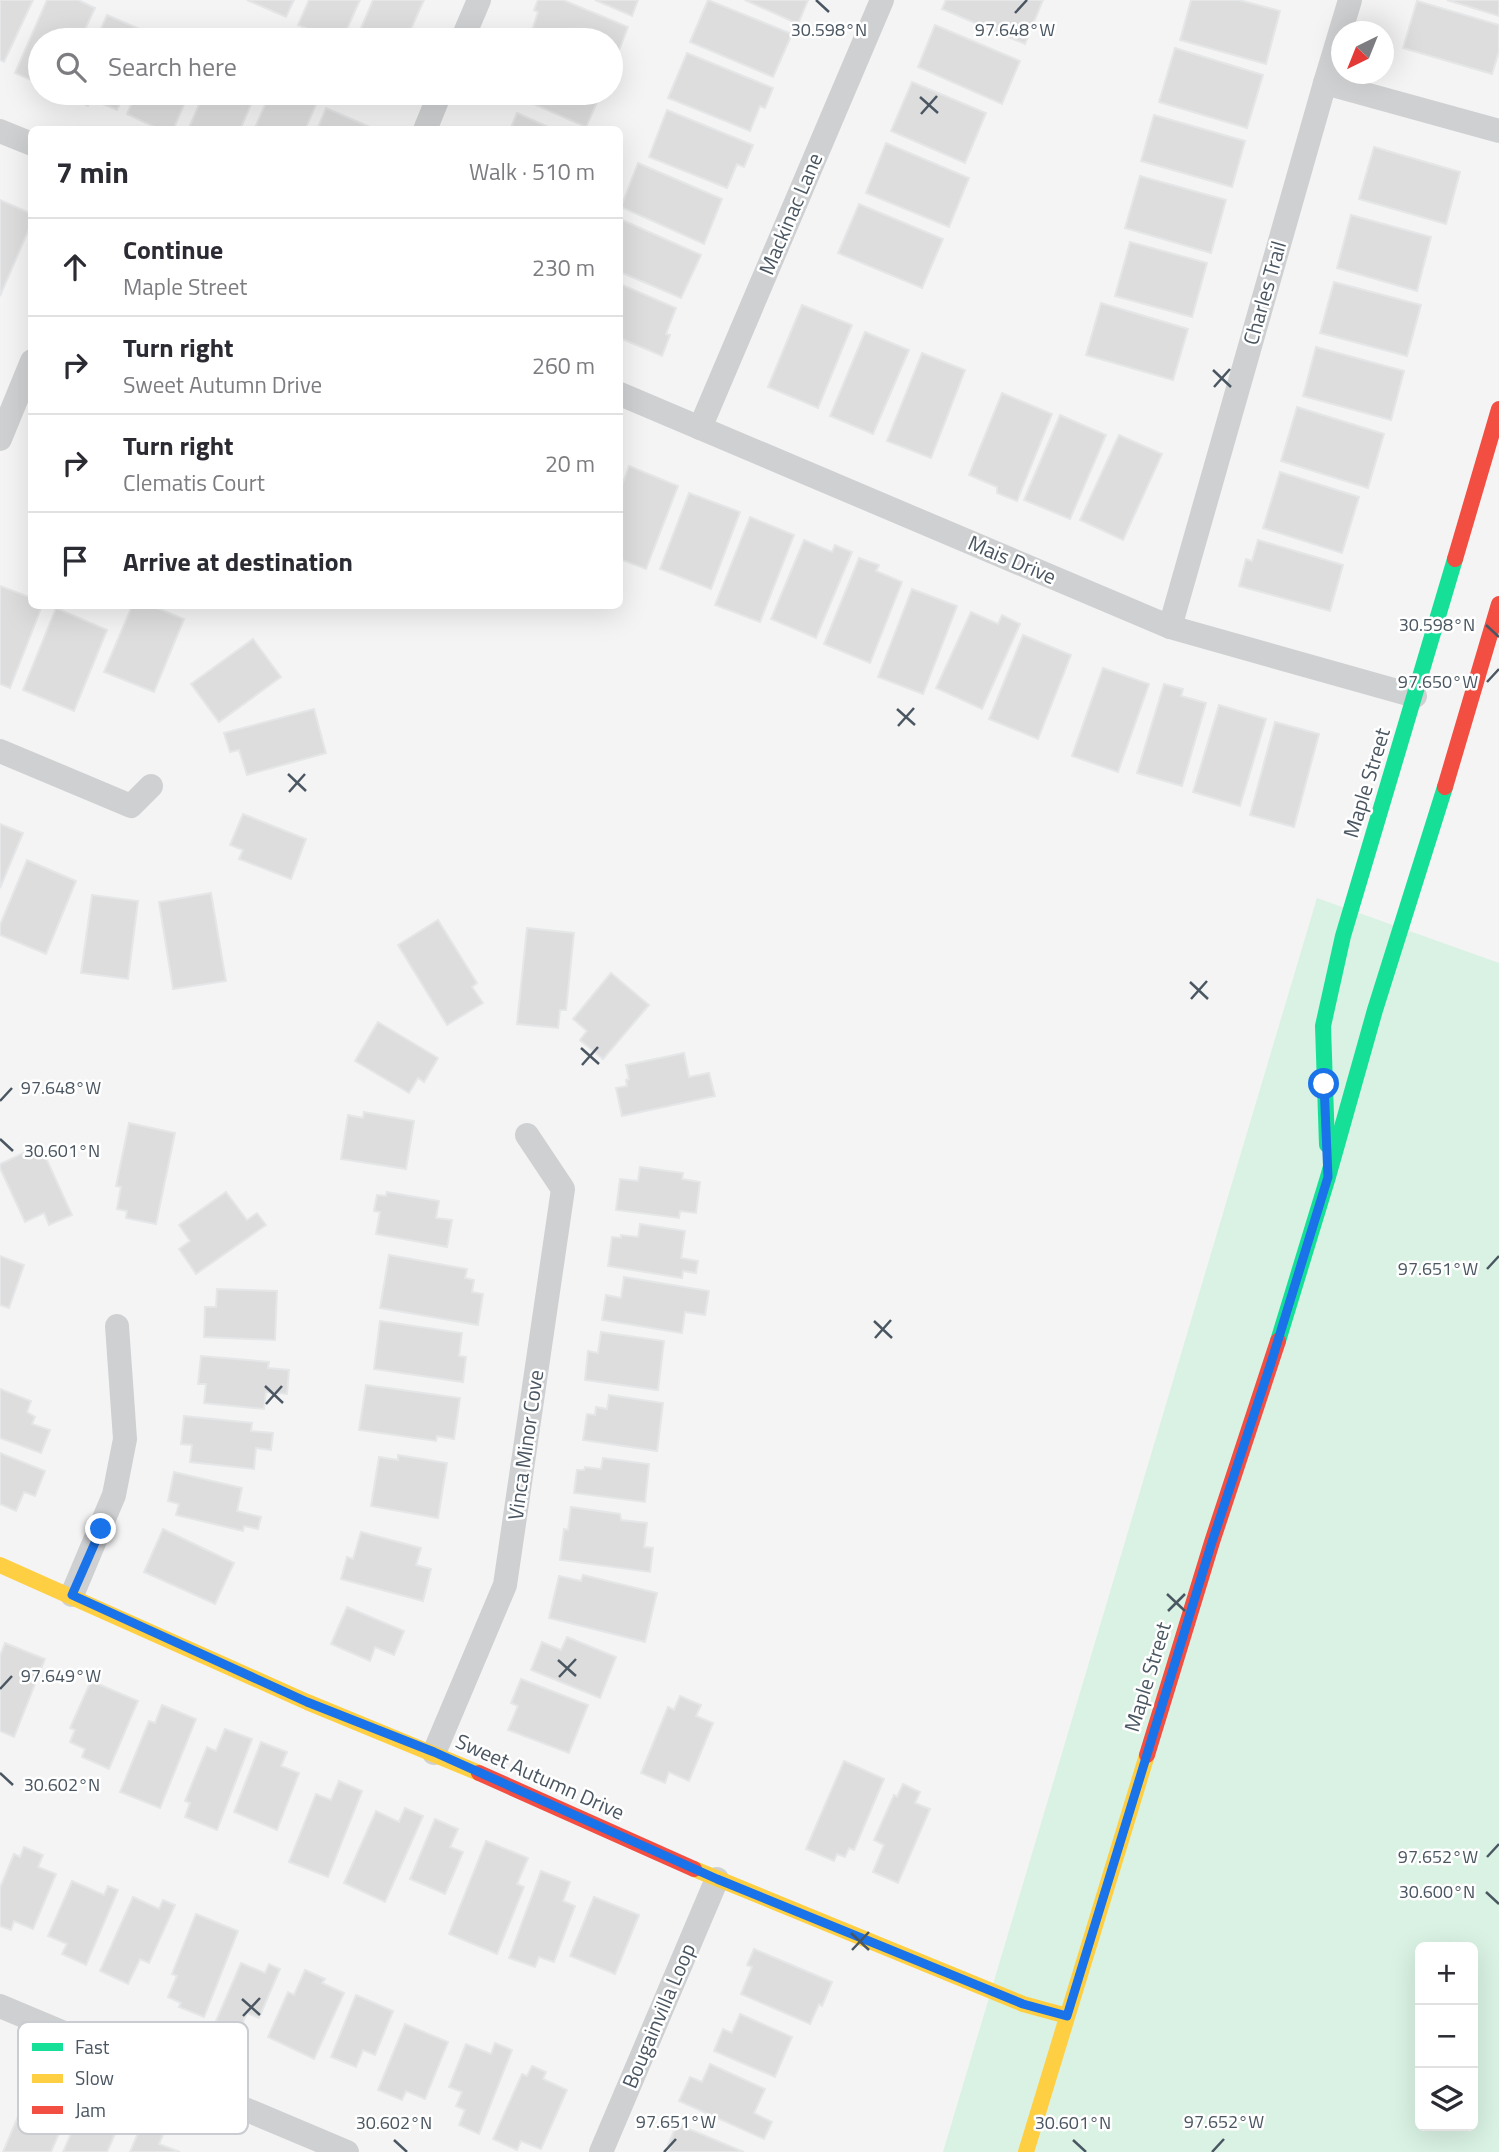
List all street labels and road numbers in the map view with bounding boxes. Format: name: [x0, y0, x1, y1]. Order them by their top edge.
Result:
street label: Mackinac Lane: [750, 148, 830, 280]
street label: Charles Trail: [1234, 237, 1294, 348]
street label: Mais Drive: [963, 526, 1061, 592]
street label: Maple Street: [1334, 723, 1398, 842]
street label: Vinca Minor Cove: [499, 1368, 551, 1522]
street label: Maple Street: [1115, 1617, 1179, 1736]
street label: Sweet Autumn Drive: [451, 1724, 630, 1828]
street label: Bougainvilla Loop: [613, 1938, 703, 2093]

